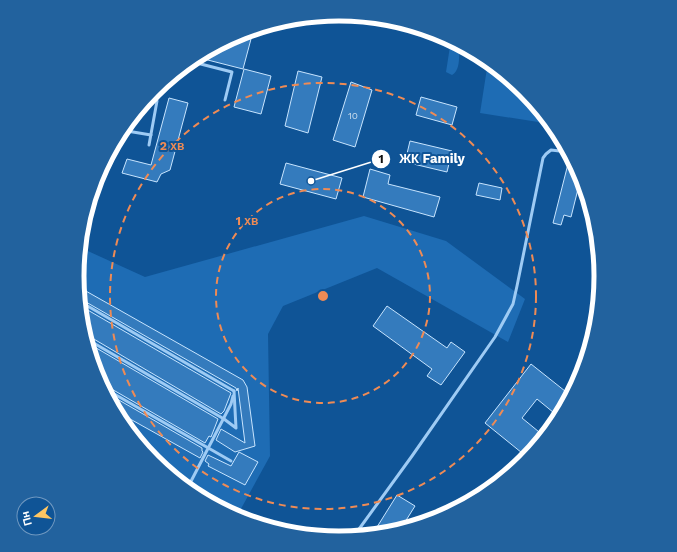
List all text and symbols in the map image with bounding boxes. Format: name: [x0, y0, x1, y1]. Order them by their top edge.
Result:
house number: 10: [348, 110, 358, 121]
text: 2 хв: [160, 139, 184, 153]
callout: ЖК Family: [371, 146, 473, 171]
text: ЖК Family: [398, 151, 466, 166]
text: 1: [378, 152, 384, 166]
text: 1 хв: [236, 214, 258, 228]
centre of rings: [316, 289, 330, 303]
north arrow: [16, 496, 56, 536]
text: Пн: [19, 510, 35, 527]

